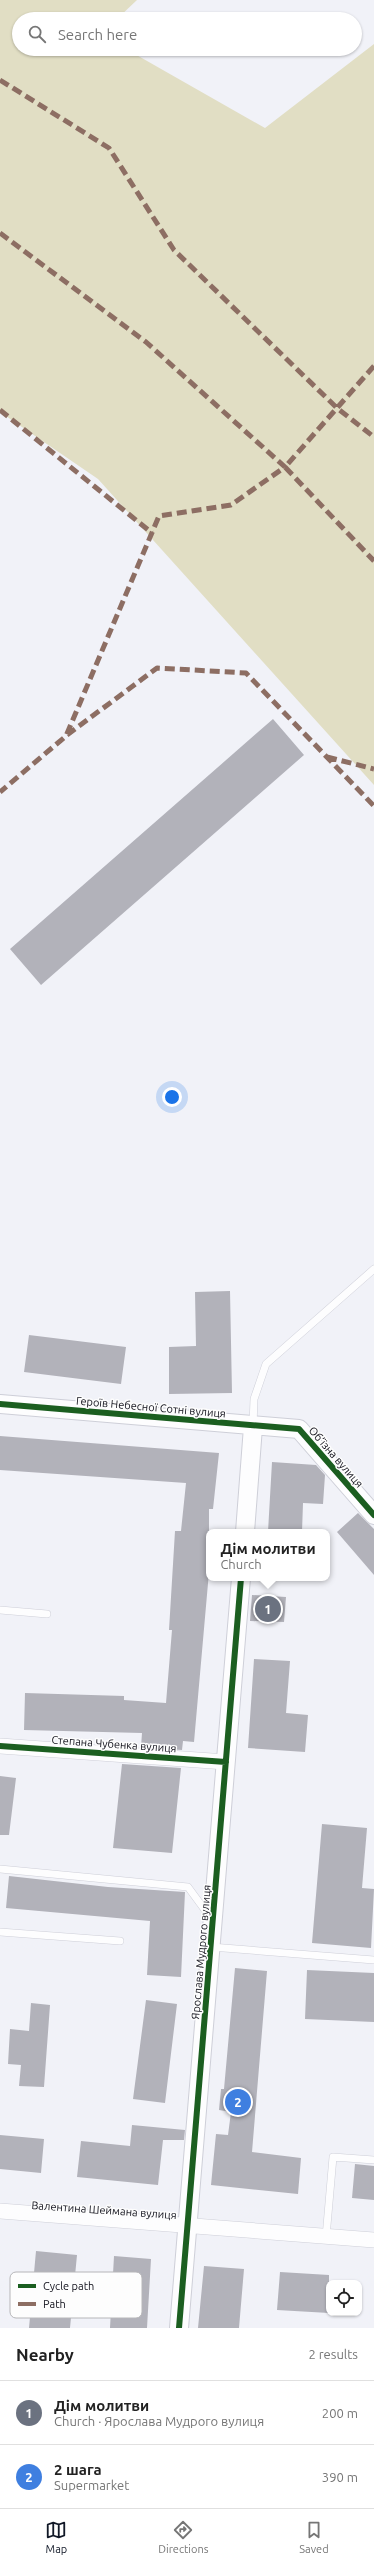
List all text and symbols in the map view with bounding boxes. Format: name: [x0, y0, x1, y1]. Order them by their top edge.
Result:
search box: [12, 12, 362, 56]
icon: search: [26, 23, 48, 45]
text: Search here: [58, 26, 137, 43]
your location: [162, 1087, 182, 1107]
street label: Героїв Небесної Сотні вулиця: [76, 1394, 226, 1420]
street label: Об’їзна вулиця: [306, 1424, 366, 1490]
popup: [206, 1529, 330, 1581]
text: Дім молитви: [220, 1540, 316, 1557]
text: Church: [220, 1557, 262, 1571]
pin: 1: [255, 1594, 281, 1624]
street label: Степана Чубенка вулиця: [51, 1734, 177, 1754]
street label: Ярослава Мудрого вулиця: [189, 1884, 213, 2020]
pin: 2: [225, 2087, 251, 2117]
street label: Валентина Шеймана вулиця: [31, 2199, 177, 2221]
legend: [10, 2272, 142, 2318]
text: Cycle path: [43, 2280, 94, 2292]
map controls: [326, 2280, 362, 2316]
button: locate: [326, 2280, 362, 2316]
text: Path: [43, 2298, 66, 2310]
text: Nearby: [16, 2345, 74, 2364]
text: 2 results: [308, 2347, 358, 2361]
text: Дім молитви: [54, 2397, 149, 2414]
text: 1: [25, 2406, 33, 2420]
text: 200 m: [322, 2406, 358, 2420]
text: Church · Ярослава Мудрого вулиця: [54, 2414, 264, 2428]
text: 2 шага: [54, 2461, 102, 2478]
text: 2: [25, 2470, 33, 2484]
text: 390 m: [322, 2470, 358, 2484]
text: Supermarket: [54, 2478, 129, 2492]
tab: Map: [45, 2519, 67, 2555]
tab: Directions: [158, 2519, 209, 2555]
tab: Saved: [299, 2519, 329, 2555]

